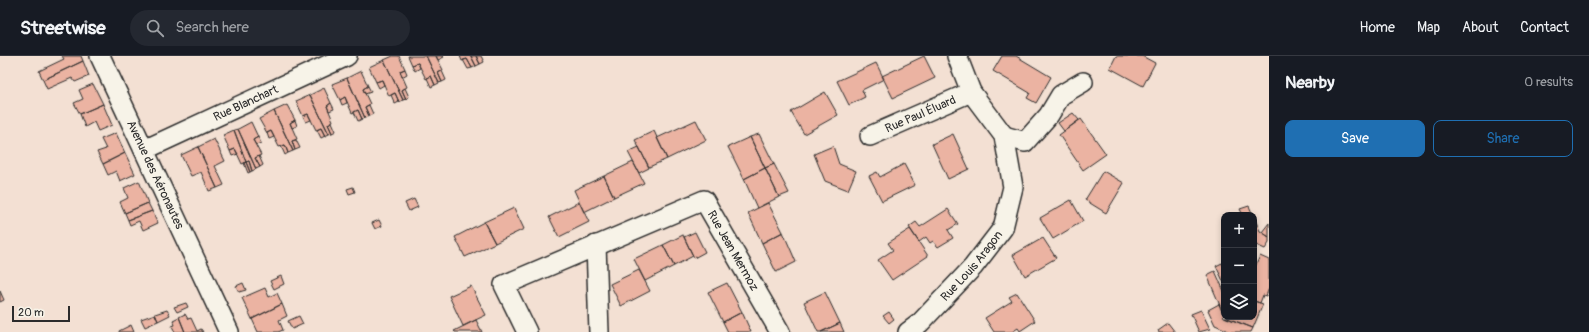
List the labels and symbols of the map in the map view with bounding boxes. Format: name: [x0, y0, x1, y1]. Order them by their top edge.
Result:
street label: Rue Blanchart: [211, 81, 281, 124]
street label: Rue Paul Éluard: [883, 92, 958, 136]
street label: Avenue des Aéronautes: [124, 118, 188, 232]
street label: Rue Jean Mermoz: [704, 208, 762, 293]
street label: Rue Louis Aragon: [937, 228, 1006, 304]
scale bar: [12, 304, 70, 323]

